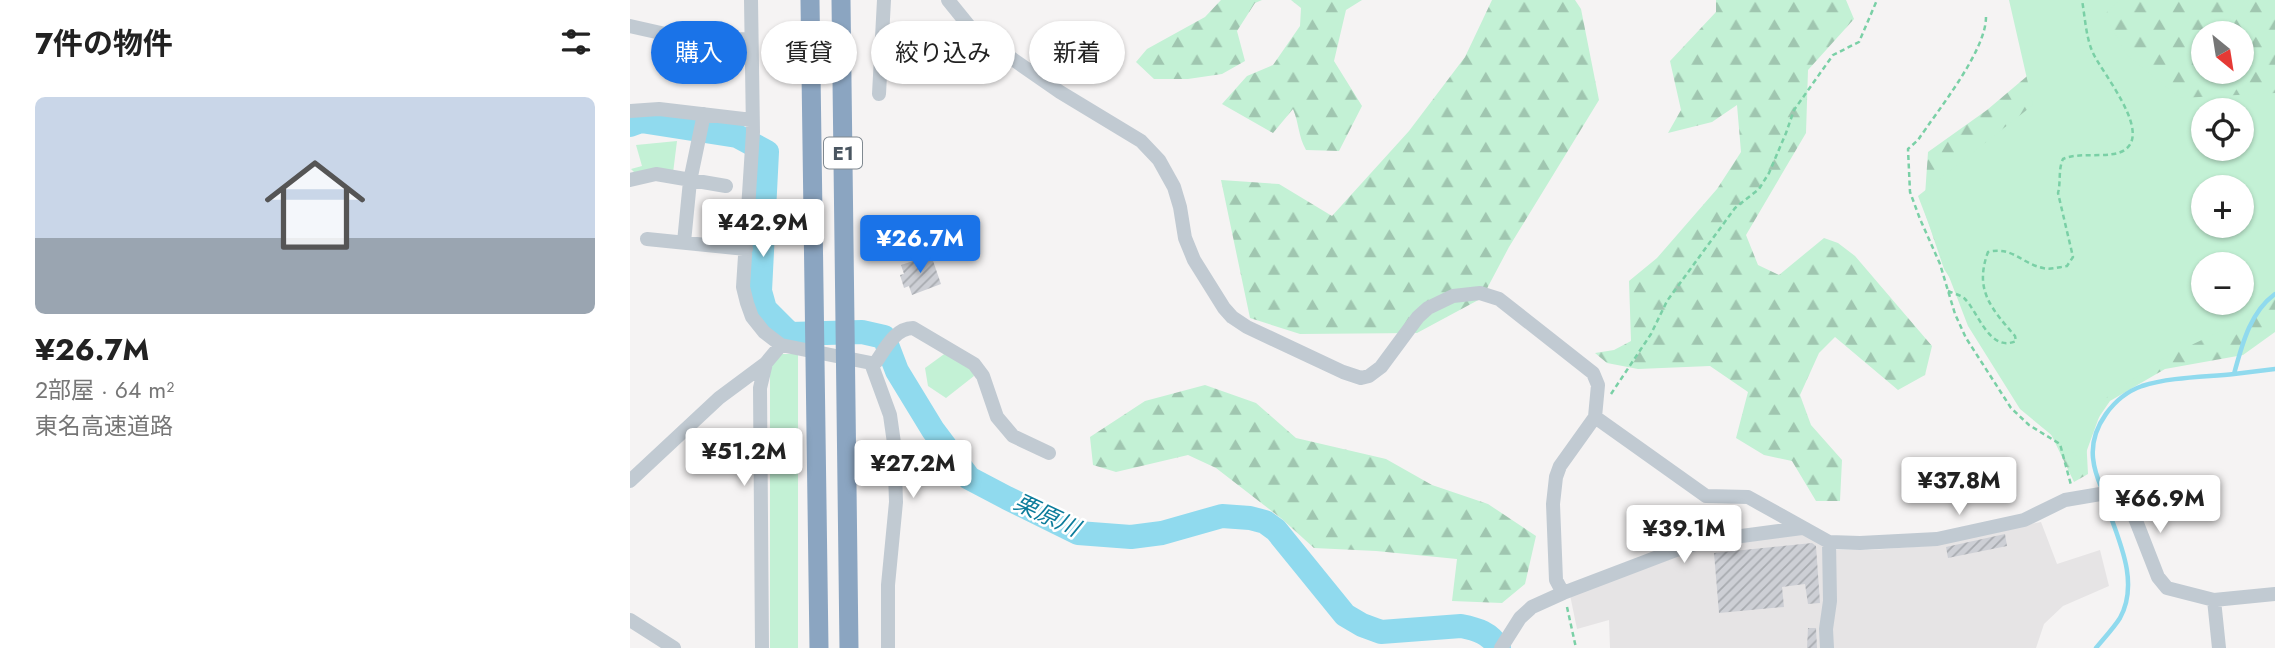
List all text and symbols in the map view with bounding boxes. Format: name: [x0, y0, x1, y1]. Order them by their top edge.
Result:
chip: 購入: [651, 21, 747, 84]
chip: 賃貸: [761, 21, 857, 84]
chip: 絞り込み: [871, 21, 1015, 84]
chip: 新着: [1029, 21, 1125, 84]
north arrow: [2191, 21, 2254, 84]
map controls: [2191, 21, 2254, 315]
text: 7件の物件: [35, 22, 173, 65]
icon: filters: [557, 23, 595, 61]
button: locate: [2191, 98, 2254, 161]
road number: E1: [824, 138, 862, 168]
icon: home: [252, 142, 378, 268]
button: +: [2191, 175, 2254, 238]
pin: ¥42.9M: [706, 200, 820, 259]
text: ¥42.9M: [718, 205, 808, 239]
pin: ¥26.7M: [863, 216, 977, 275]
text: ¥26.7M: [876, 221, 964, 255]
button: −: [2191, 252, 2254, 315]
text: ¥26.7M: [35, 328, 149, 371]
text: 2部屋 · 64 m²: [35, 373, 174, 407]
text: 東名高速道路: [35, 409, 173, 443]
pin: ¥51.2M: [687, 428, 801, 488]
text: ¥51.2M: [702, 434, 786, 468]
pin: ¥27.2M: [856, 440, 970, 500]
text: ¥27.2M: [870, 446, 956, 480]
pin: ¥37.8M: [1902, 458, 2016, 517]
text: ¥37.8M: [1917, 463, 2001, 497]
pin: ¥66.9M: [2103, 476, 2217, 535]
text: ¥66.9M: [2115, 481, 2205, 515]
water label: 栗原川: [1009, 485, 1088, 546]
pin: ¥39.1M: [1627, 505, 1741, 565]
text: ¥39.1M: [1642, 511, 1726, 545]

